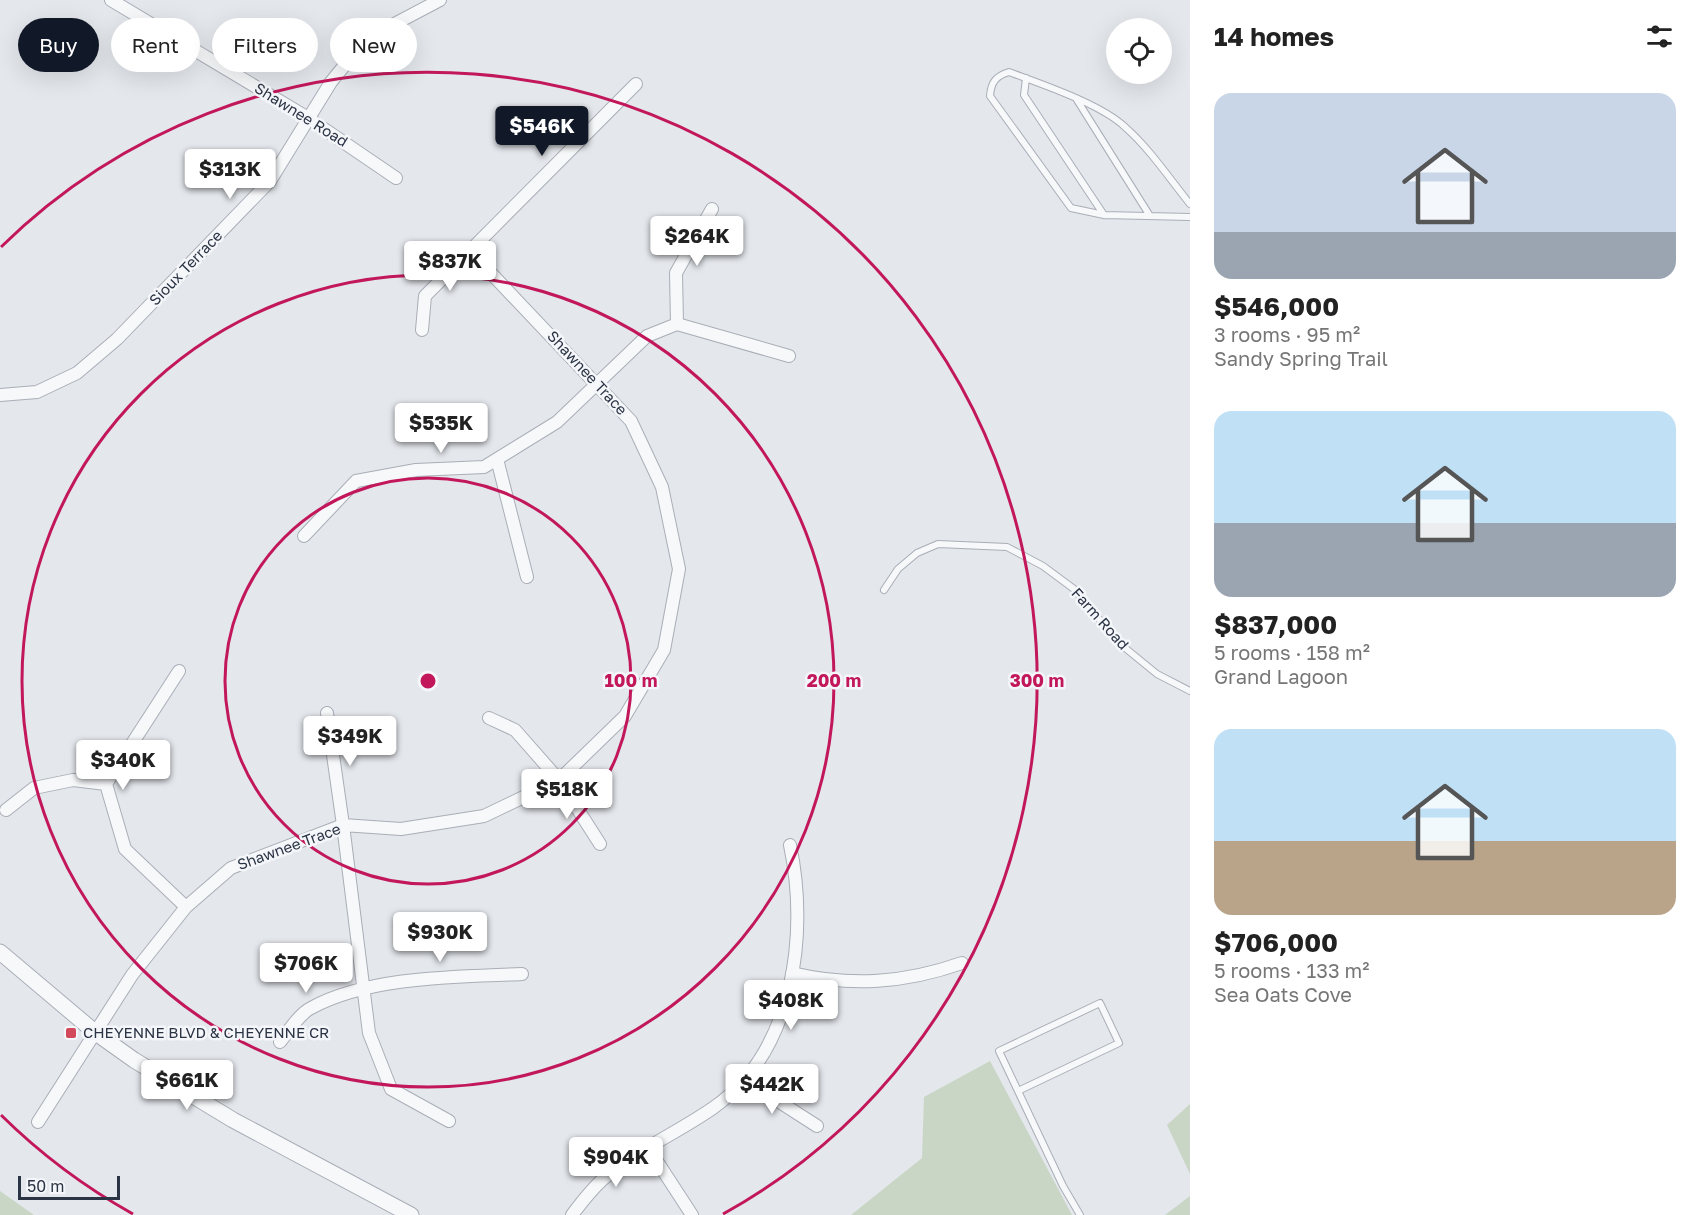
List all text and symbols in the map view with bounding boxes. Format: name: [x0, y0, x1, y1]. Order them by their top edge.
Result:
chip: Buy: [18, 18, 99, 72]
chip: Rent: [111, 18, 200, 72]
chip: Filters: [212, 18, 318, 72]
chip: New: [330, 18, 417, 72]
map controls: [1106, 18, 1172, 84]
button: locate: [1106, 18, 1172, 84]
icon: filters: [1643, 20, 1676, 53]
text: 14 homes: [1214, 21, 1334, 52]
street label: Shawnee Road: [252, 78, 351, 150]
pin: $546K: [500, 106, 584, 157]
text: $546K: [509, 113, 575, 137]
icon: home: [1391, 132, 1499, 240]
pin: $313K: [188, 149, 272, 200]
text: $313K: [199, 156, 261, 180]
pin: $264K: [655, 216, 739, 267]
text: $264K: [664, 223, 730, 247]
street label: Sioux Terrace: [145, 226, 226, 309]
pin: $837K: [408, 241, 492, 292]
text: $837K: [418, 248, 482, 272]
text: $546,000: [1214, 291, 1339, 322]
text: 3 rooms · 95 m²: [1214, 322, 1360, 346]
street label: Shawnee Trace: [544, 326, 632, 418]
text: Sandy Spring Trail: [1214, 346, 1388, 370]
pin: $535K: [399, 403, 483, 454]
text: $535K: [409, 410, 473, 434]
icon: home: [1391, 450, 1499, 558]
street label: Farm Road: [1068, 584, 1133, 653]
text: $837,000: [1214, 609, 1337, 640]
text: 5 rooms · 158 m²: [1214, 640, 1370, 664]
text: Grand Lagoon: [1214, 664, 1348, 688]
text: 100 m: [605, 669, 657, 691]
text: 200 m: [807, 669, 861, 691]
text: 300 m: [1010, 669, 1064, 691]
centre of rings: [418, 671, 438, 691]
pin: $349K: [308, 716, 392, 767]
text: $349K: [317, 723, 383, 747]
pin: $340K: [81, 740, 165, 791]
text: $340K: [90, 747, 156, 771]
icon: home: [1391, 768, 1499, 876]
pin: $518K: [525, 769, 609, 820]
text: $518K: [535, 776, 599, 800]
street label: Shawnee Trace: [235, 819, 343, 873]
pin: $930K: [398, 912, 482, 963]
text: $930K: [407, 919, 473, 943]
text: $706,000: [1214, 927, 1338, 958]
pin: $706K: [264, 943, 348, 994]
text: $706K: [274, 950, 338, 974]
text: 5 rooms · 133 m²: [1214, 958, 1370, 982]
pin: $408K: [749, 980, 833, 1031]
text: Sea Oats Cove: [1214, 982, 1352, 1006]
text: $408K: [758, 987, 824, 1011]
place label: CHEYENNE BLVD & CHEYENNE CR: [83, 1023, 329, 1041]
marker: CHEYENNE BLVD & CHEYENNE CR: [64, 1026, 78, 1040]
pin: $661K: [145, 1060, 229, 1111]
pin: $442K: [730, 1064, 814, 1115]
text: $661K: [155, 1067, 219, 1091]
text: $442K: [739, 1071, 805, 1095]
pin: $904K: [574, 1137, 658, 1188]
text: $904K: [583, 1144, 649, 1168]
scale bar: [18, 1173, 120, 1200]
text: 50 m: [27, 1176, 64, 1196]

